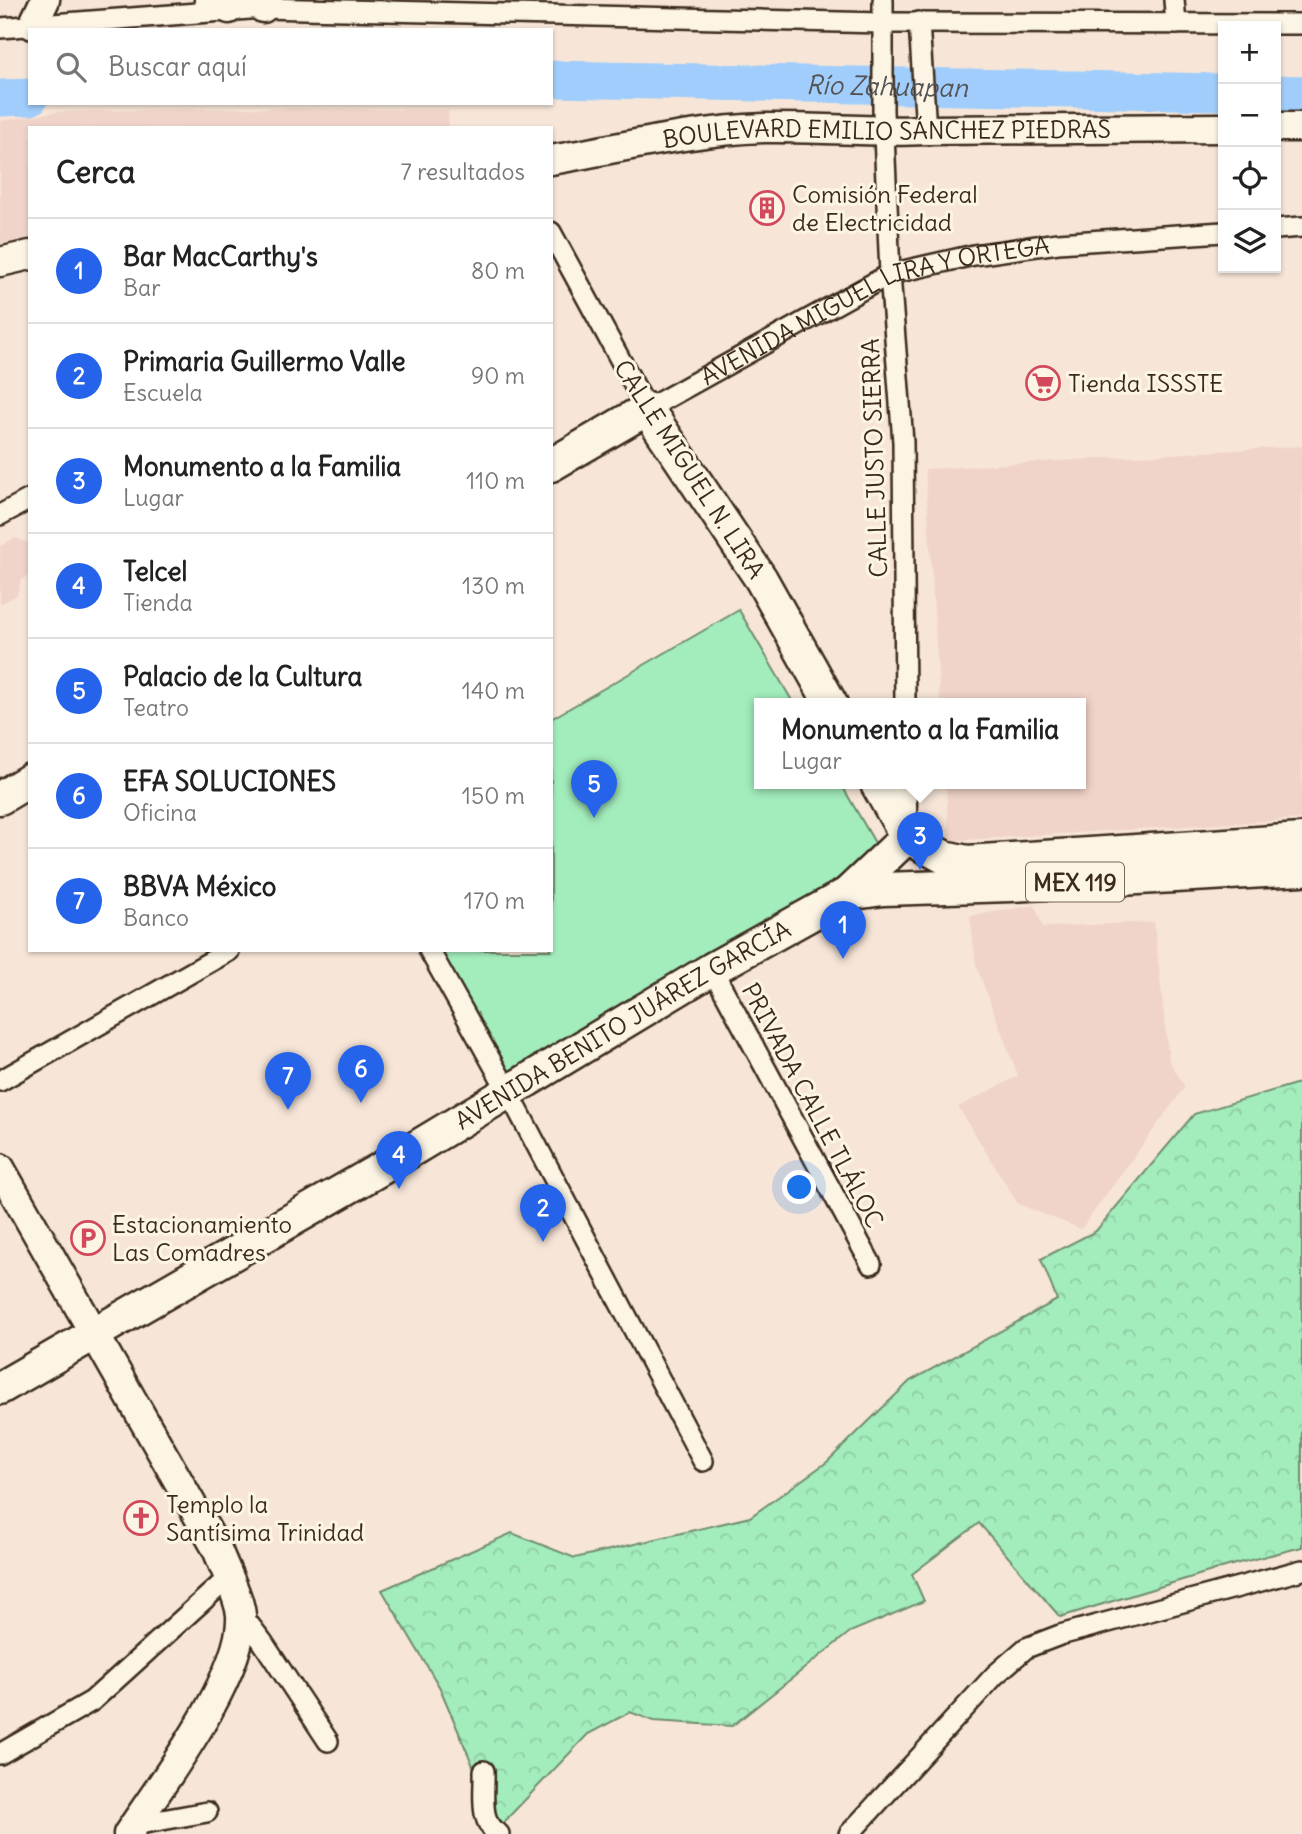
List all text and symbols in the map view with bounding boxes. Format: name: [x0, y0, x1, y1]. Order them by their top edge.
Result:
map controls: [1218, 21, 1281, 273]
button: +: [1218, 21, 1281, 84]
search box: [28, 28, 553, 105]
icon: search: [52, 48, 90, 86]
text: Buscar aquí: [108, 50, 247, 83]
water label: Río Zahuapan: [806, 67, 969, 104]
button: −: [1218, 84, 1281, 147]
street label: BOULEVARD EMILIO SÁNCHEZ PIEDRAS: [660, 113, 1111, 154]
button: locate: [1218, 147, 1281, 210]
text: Cerca: [56, 153, 135, 191]
text: 7 resultados: [400, 157, 525, 186]
place label: Comisión Federal de Electricidad: [792, 179, 978, 237]
building icon: Comisión Federal de Electricidad: [748, 189, 786, 227]
button: layers: [1218, 210, 1281, 273]
street label: AVENIDA MIGUEL LIRA Y ORTEGA: [695, 229, 1051, 391]
text: Bar MacCarthy's: [123, 240, 318, 273]
text: 1: [74, 256, 84, 285]
text: 80 m: [471, 256, 525, 285]
text: Bar: [123, 273, 161, 302]
street label: CALLE JUSTO SIERRA: [855, 338, 893, 578]
text: Primaria Guillermo Valle: [123, 345, 406, 378]
street label: CALLE MIGUEL N. LIRA: [608, 354, 772, 584]
text: 2: [73, 361, 85, 390]
text: 90 m: [471, 361, 525, 390]
supermarket icon: Tienda ISSSTE: [1024, 364, 1062, 402]
place label: Tienda ISSSTE: [1068, 368, 1223, 398]
text: Escuela: [123, 378, 203, 407]
text: Monumento a la Familia: [123, 450, 401, 483]
text: 3: [72, 466, 86, 495]
text: 110 m: [466, 466, 525, 495]
text: Lugar: [123, 483, 184, 512]
text: Telcel: [123, 555, 187, 588]
text: 4: [72, 571, 86, 600]
text: 130 m: [462, 571, 525, 600]
text: Tienda: [123, 588, 193, 617]
text: Palacio de la Cultura: [123, 660, 362, 693]
text: 5: [72, 676, 86, 705]
text: 140 m: [462, 676, 525, 705]
text: Teatro: [123, 693, 189, 722]
popup: [754, 698, 1086, 789]
text: Monumento a la Familia: [781, 713, 1059, 746]
text: Lugar: [781, 746, 842, 775]
pin: 5: [571, 760, 617, 818]
text: EFA SOLUCIONES: [123, 765, 336, 798]
text: 6: [72, 781, 86, 810]
text: 150 m: [462, 781, 525, 810]
text: Oficina: [123, 798, 197, 827]
pin: 3: [897, 812, 943, 870]
road number: MEX 119: [1026, 862, 1124, 902]
text: BBVA México: [123, 870, 276, 903]
text: 7: [73, 886, 85, 915]
text: 170 m: [464, 886, 525, 915]
pin: 1: [820, 901, 866, 959]
text: Banco: [123, 903, 189, 932]
street label: AVENIDA BENITO JUÁREZ GARCÍA: [449, 914, 796, 1136]
street label: PRIVADA CALLE TLÁLOC: [736, 978, 890, 1232]
pin: 6: [338, 1045, 384, 1103]
pin: 7: [265, 1052, 311, 1110]
pin: 4: [376, 1131, 422, 1189]
your location: [782, 1170, 816, 1204]
pin: 2: [520, 1184, 566, 1242]
place label: Estacionamiento Las Comadres: [112, 1209, 292, 1267]
parking icon: Estacionamiento Las Comadres: [69, 1219, 107, 1257]
place label: Templo la Santísima Trinidad: [166, 1489, 364, 1547]
church icon: Templo la Santísima Trinidad: [122, 1499, 160, 1537]

